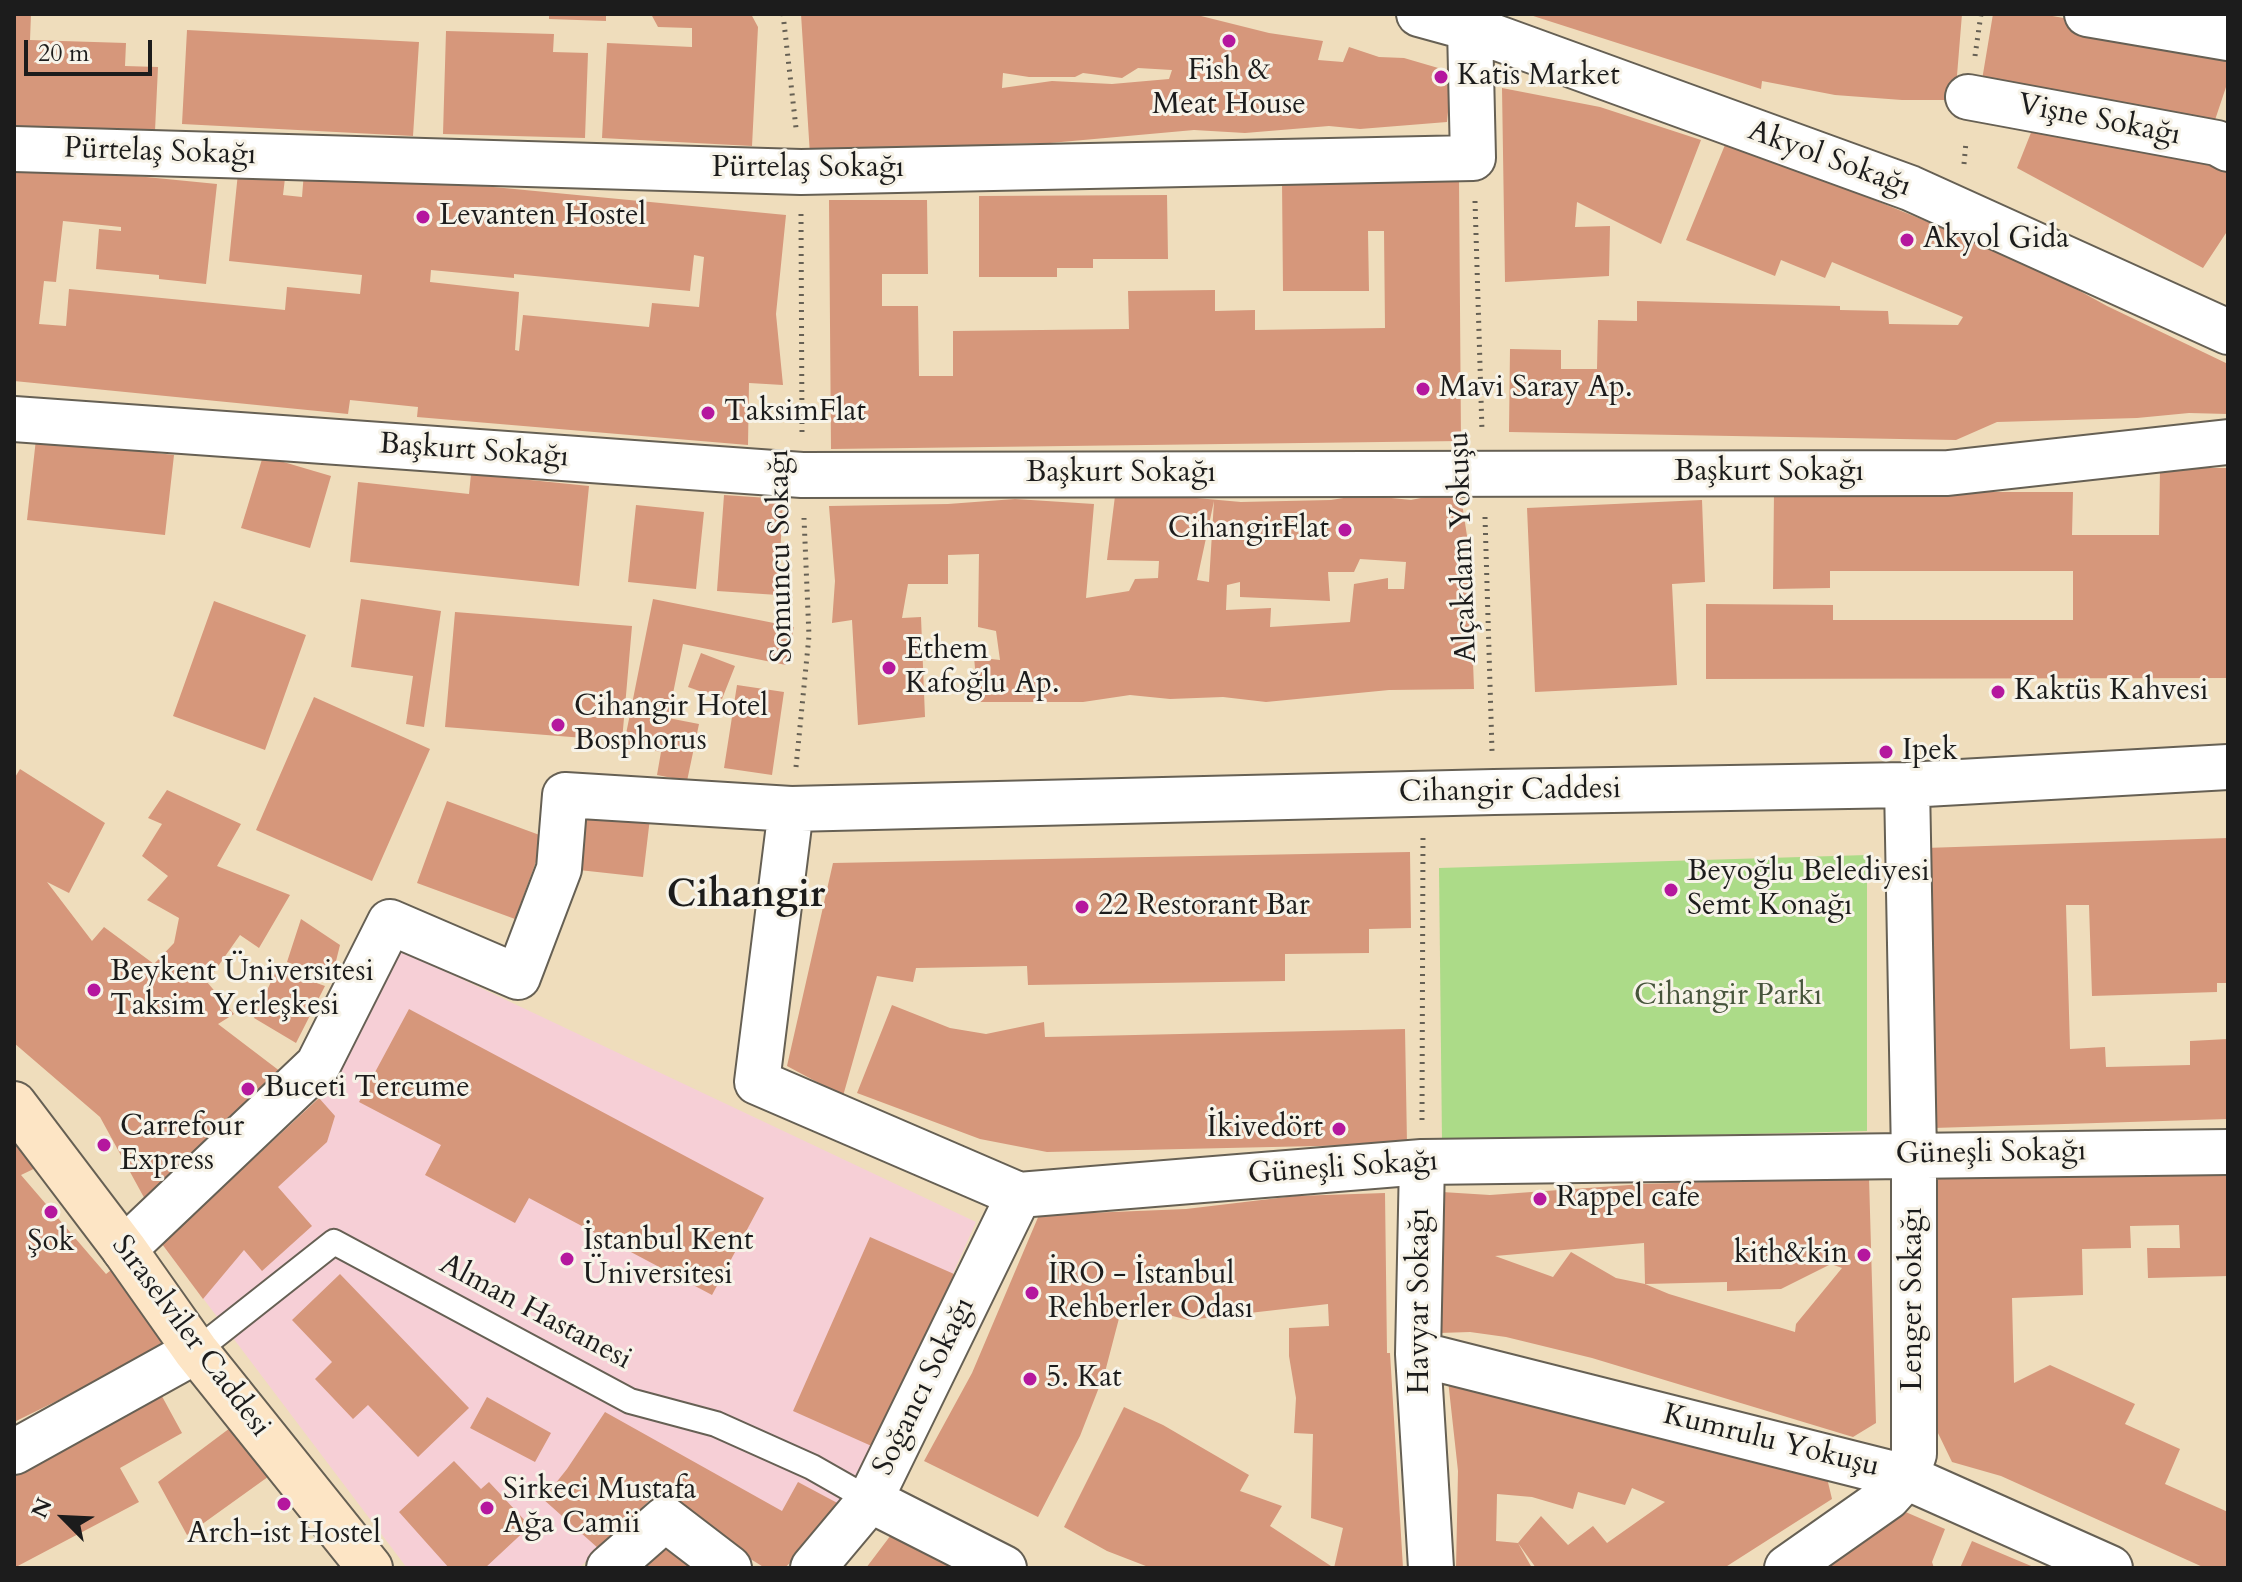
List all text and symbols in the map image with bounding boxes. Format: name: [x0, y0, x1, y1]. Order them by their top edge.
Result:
scale bar: [28, 24, 156, 74]
marker: Fish & Meat House: [1220, 32, 1238, 50]
text: 20 m: [38, 37, 89, 70]
place label: Fish & Meat House: [1152, 54, 1306, 124]
place label: Katis Market: [1457, 59, 1620, 95]
marker: Katis Market: [1432, 68, 1450, 86]
street label: Vişne Sokağı: [2015, 88, 2183, 154]
street label: Akyol Sokağı: [1743, 114, 1915, 206]
street label: Pürtelaş Sokağı: [63, 132, 257, 174]
street label: Pürtelaş Sokağı: [712, 151, 904, 187]
place label: Levanten Hostel: [439, 199, 646, 235]
marker: Levanten Hostel: [414, 208, 432, 226]
place label: Akyol Gida: [1923, 222, 2069, 258]
marker: Akyol Gida: [1898, 231, 1916, 249]
place label: Mavi Saray Ap.: [1439, 371, 1633, 407]
marker: Mavi Saray Ap.: [1414, 380, 1432, 398]
place label: TaksimFlat: [724, 395, 866, 431]
marker: TaksimFlat: [699, 404, 717, 422]
street label: Başkurt Sokağı: [378, 427, 570, 477]
street label: Alçakdam Yokuşu: [1442, 431, 1486, 663]
street label: Somuncu Sokağı: [762, 449, 802, 663]
street label: Başkurt Sokağı: [1674, 455, 1864, 491]
street label: Başkurt Sokağı: [1026, 456, 1216, 492]
place label: CihangirFlat: [1168, 512, 1329, 548]
marker: CihangirFlat: [1336, 521, 1354, 539]
place label: Ethem Kafoğlu Ap.: [905, 633, 1060, 704]
marker: Ethem Kafoğlu Ap.: [880, 659, 898, 677]
place label: Kaktüs Kahvesi: [2014, 674, 2208, 710]
marker: Kaktüs Kahvesi: [1989, 683, 2007, 701]
place label: Cihangir Hotel Bosphorus: [574, 690, 768, 760]
marker: Cihangir Hotel Bosphorus: [549, 716, 567, 734]
place label: Ipek: [1902, 734, 1958, 770]
marker: Ipek: [1877, 743, 1895, 761]
street label: Cihangir Caddesi: [1399, 772, 1621, 812]
place label: Beyoğlu Belediyesi Semt Konağı: [1687, 855, 1930, 926]
district label: Cihangir: [667, 874, 825, 920]
marker: Beyoğlu Belediyesi Semt Konağı: [1662, 881, 1680, 899]
place label: 22 Restorant Bar: [1098, 889, 1310, 925]
marker: 22 Restorant Bar: [1073, 898, 1091, 916]
place label: Beykent Üniversitesi Taksim Yerleşkesi: [110, 955, 374, 1026]
park label: Cihangir Parkı: [1634, 979, 1822, 1015]
marker: Beykent Üniversitesi Taksim Yerleşkesi: [85, 981, 103, 999]
place label: Buceti Tercume: [264, 1071, 470, 1107]
marker: Buceti Tercume: [239, 1080, 257, 1098]
place label: Carrefour Express: [120, 1110, 244, 1180]
place label: İkivedört: [1207, 1111, 1323, 1147]
marker: İkivedört: [1330, 1120, 1348, 1138]
street label: Güneşli Sokağı: [1895, 1134, 2087, 1174]
marker: Carrefour Express: [95, 1136, 113, 1154]
street label: Güneşli Sokağı: [1247, 1144, 1439, 1194]
place label: Rappel cafe: [1556, 1181, 1700, 1217]
marker: Rappel cafe: [1531, 1190, 1549, 1208]
marker: Şok: [42, 1203, 60, 1221]
street label: Lenger Sokağı: [1896, 1207, 1932, 1391]
street label: Havyar Sokağı: [1403, 1208, 1439, 1394]
place label: İstanbul Kent Üniversitesi: [583, 1224, 753, 1294]
place label: Şok: [27, 1225, 75, 1261]
street label: Sıraselviler Caddesi: [103, 1229, 277, 1445]
place label: kith&kin: [1734, 1237, 1848, 1273]
marker: kith&kin: [1855, 1246, 1873, 1264]
street label: Alman Hastanesi: [433, 1247, 637, 1379]
marker: İstanbul Kent Üniversitesi: [558, 1250, 576, 1268]
place label: İRO - İstanbul Rehberler Odası: [1048, 1258, 1253, 1328]
marker: İRO - İstanbul Rehberler Odası: [1023, 1284, 1041, 1302]
street label: Soğancı Sokağı: [866, 1292, 984, 1482]
place label: 5. Kat: [1046, 1361, 1122, 1397]
marker: 5. Kat: [1021, 1370, 1039, 1388]
street label: Kumrulu Yokuşu: [1659, 1398, 1883, 1486]
place label: Sirkeci Mustafa Ağa Camii: [503, 1473, 697, 1544]
north arrow: [24, 1478, 104, 1558]
text: N: [24, 1493, 60, 1523]
marker: Arch-ist Hostel: [275, 1495, 293, 1513]
marker: Sirkeci Mustafa Ağa Camii: [478, 1499, 496, 1517]
place label: Arch-ist Hostel: [187, 1517, 381, 1553]

